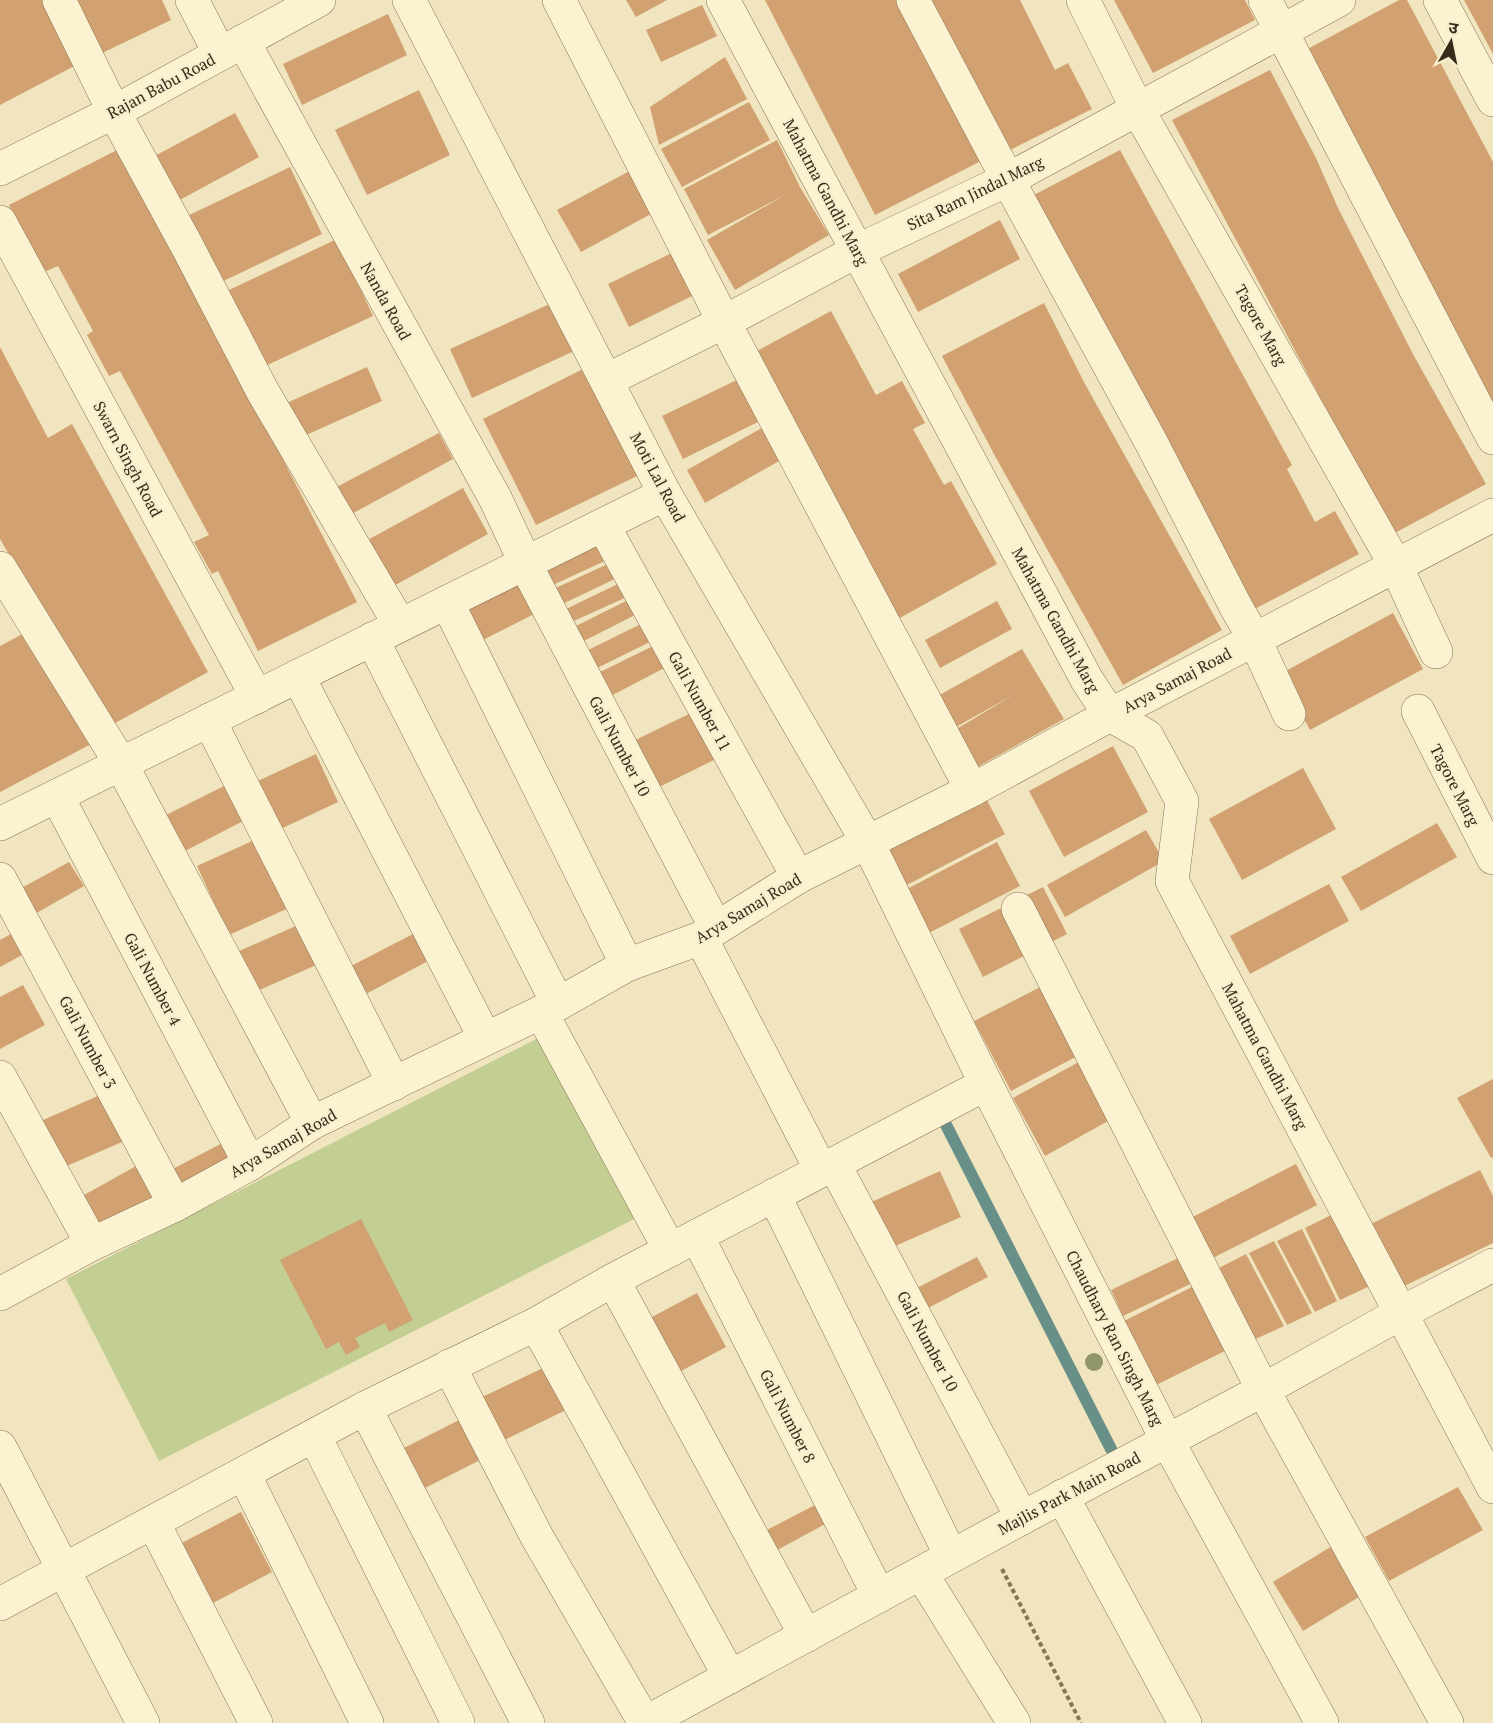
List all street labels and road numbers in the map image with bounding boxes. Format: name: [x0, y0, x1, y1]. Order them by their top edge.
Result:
street label: Rajan Babu Road: [103, 48, 219, 124]
street label: Mahatma Gandhi Marg: [778, 115, 874, 270]
street label: Sita Ram Jindal Marg: [903, 150, 1047, 236]
street label: Nanda Road: [356, 258, 416, 344]
street label: Tagore Marg: [1230, 281, 1293, 370]
street label: Swarn Singh Road: [88, 397, 168, 521]
street label: Moti Lal Road: [625, 428, 691, 526]
street label: Mahatma Gandhi Marg: [1007, 543, 1105, 697]
street label: Arya Samaj Road: [1119, 642, 1235, 718]
street label: Gali Number 11: [663, 647, 737, 755]
street label: Gali Number 10: [584, 692, 656, 800]
street label: Tagore Marg: [1425, 740, 1485, 830]
street label: Arya Samaj Road: [691, 868, 805, 948]
street label: Gali Number 4: [119, 929, 187, 1030]
street label: Mahatma Gandhi Marg: [1217, 979, 1313, 1134]
street label: Gali Number 3: [54, 992, 122, 1092]
street label: Arya Samaj Road: [225, 1103, 341, 1183]
street label: Chaudhary Ran Singh Marg: [1061, 1246, 1169, 1430]
street label: Gali Number 10: [892, 1287, 964, 1395]
street label: Gali Number 8: [755, 1365, 821, 1467]
street label: Majlis Park Main Road: [994, 1446, 1144, 1540]

